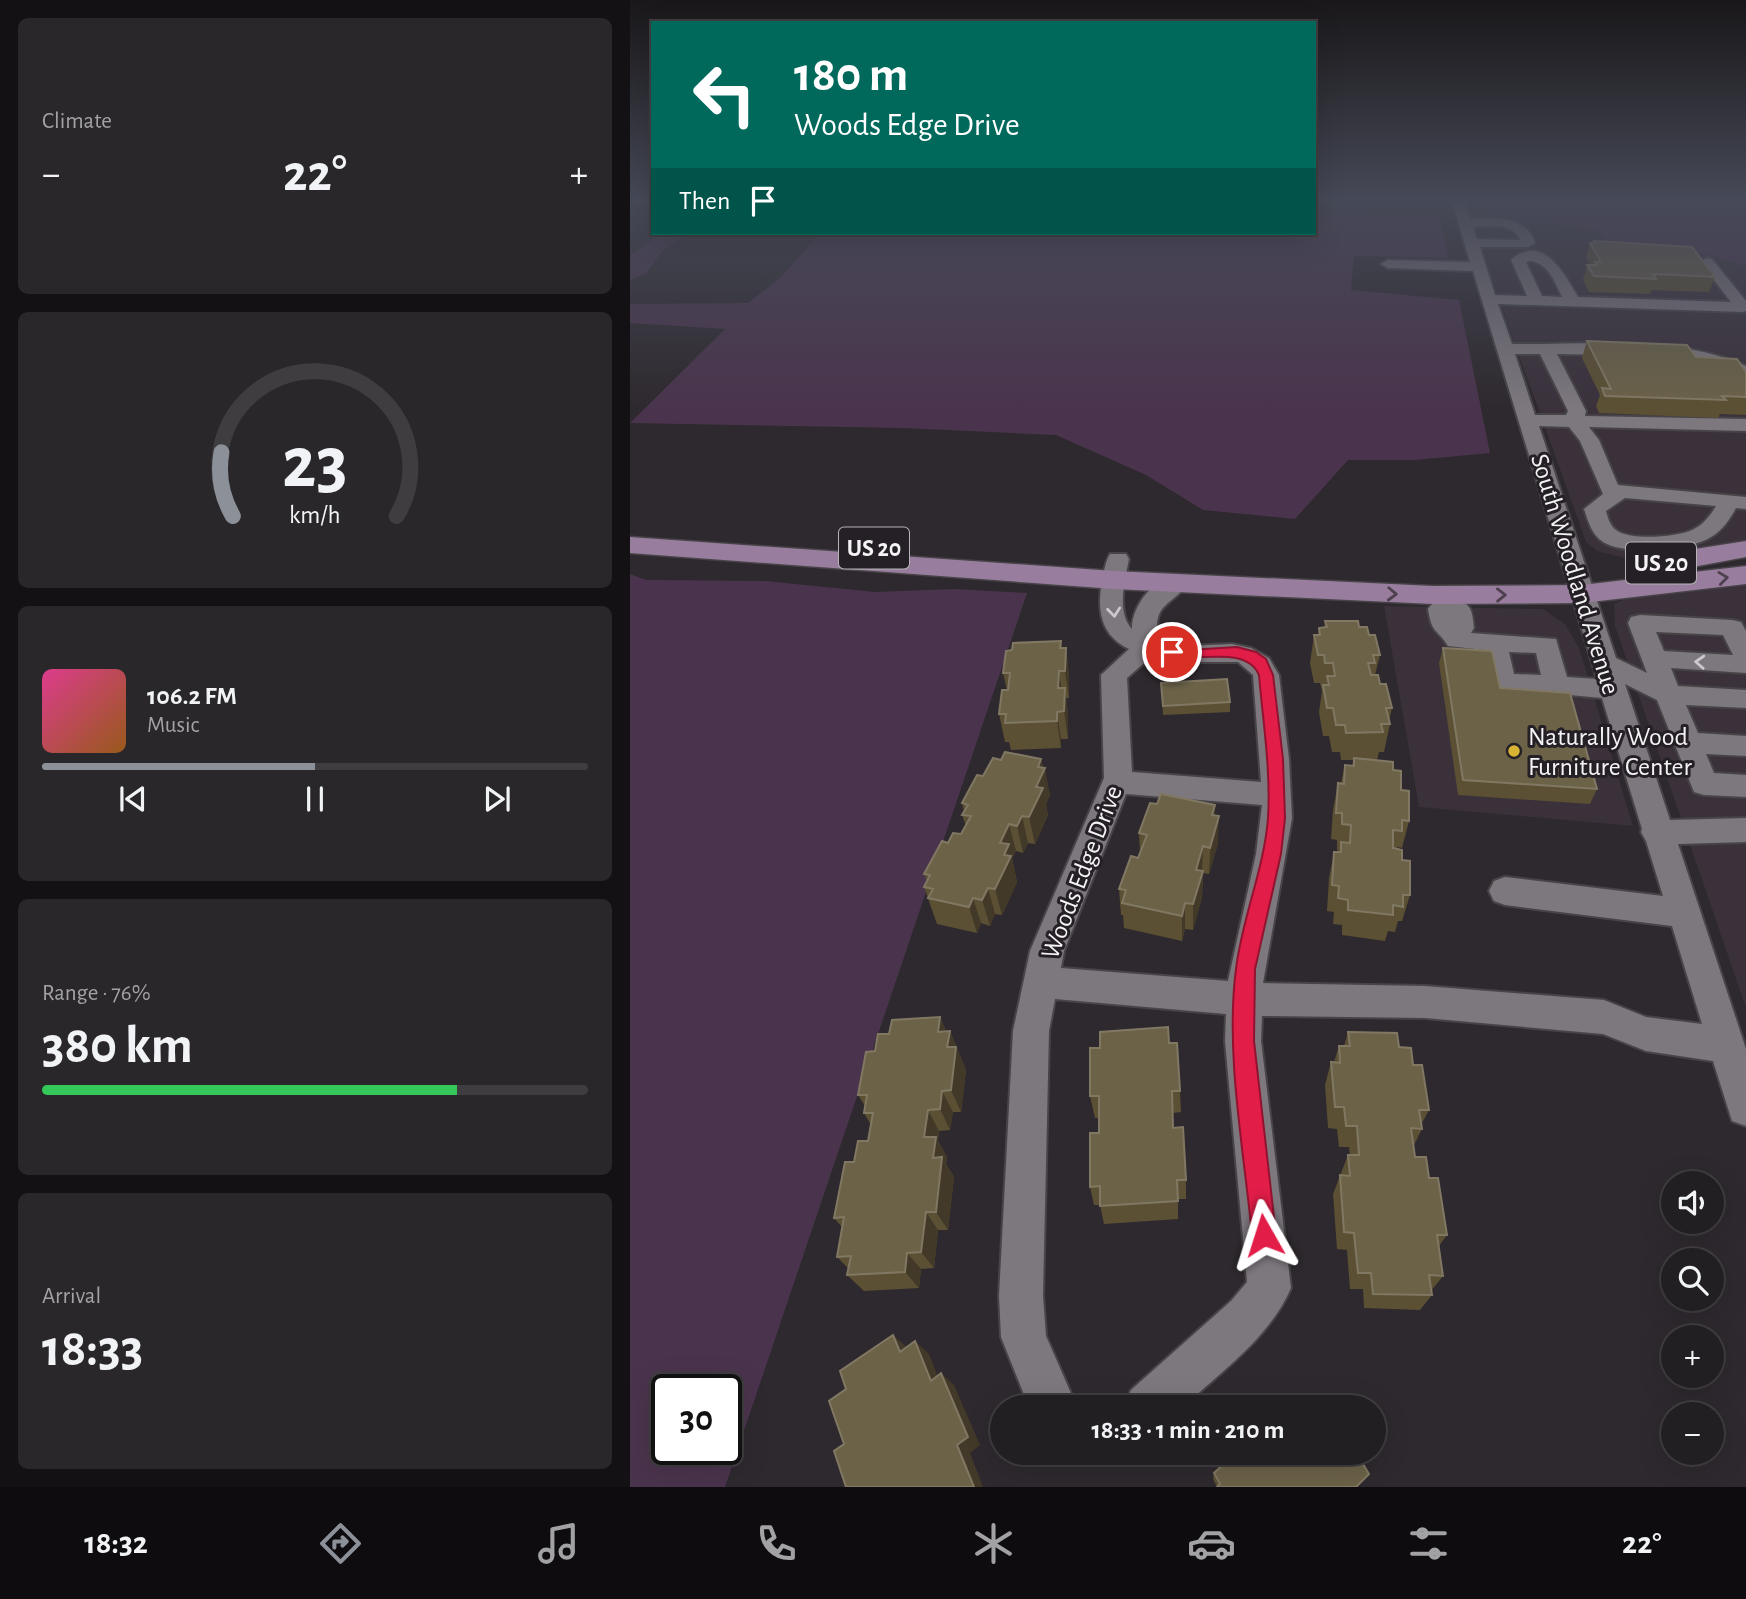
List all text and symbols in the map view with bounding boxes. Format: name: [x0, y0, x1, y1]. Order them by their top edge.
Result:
icon: left: [679, 49, 770, 140]
text: 180 m: [794, 51, 908, 100]
text: Woods Edge Drive: [794, 109, 1020, 141]
text: Climate: [42, 110, 112, 133]
text: 22°: [283, 148, 347, 200]
text: −: [42, 156, 60, 194]
text: +: [570, 156, 588, 194]
icon: arrive: [744, 182, 782, 220]
text: Then: [679, 188, 730, 214]
text: 23: [282, 428, 348, 501]
street label: South Woodland Avenue: [1526, 451, 1624, 698]
text: km/h: [289, 502, 341, 527]
road number: US 20: [839, 528, 909, 568]
road number: US 20: [1626, 542, 1696, 584]
one-way arrow: [1717, 571, 1729, 586]
one-way arrow: [1387, 586, 1398, 601]
one-way arrow: [1496, 587, 1506, 603]
one-way arrow: [1107, 606, 1122, 618]
pin: [1142, 622, 1202, 682]
icon: arrive: [1153, 633, 1191, 671]
one-way arrow: [1695, 655, 1706, 670]
text: 106.2 FM: [147, 683, 237, 709]
text: Music: [147, 714, 199, 737]
place label: Naturally Wood Furniture Center: [1528, 724, 1692, 780]
marker: Naturally Wood Furniture Center: [1506, 743, 1522, 759]
icon: previous: [114, 780, 152, 818]
icon: pause: [296, 780, 334, 818]
icon: next: [478, 780, 516, 818]
street label: Woods Edge Drive: [1037, 782, 1127, 963]
text: Range · 76%: [42, 982, 151, 1005]
text: 380 km: [42, 1020, 193, 1072]
map controls: [1661, 1171, 1724, 1465]
button: sound: [1661, 1171, 1724, 1234]
position arrow: [1227, 1198, 1301, 1272]
button: search: [1661, 1248, 1724, 1311]
text: Arrival: [42, 1285, 101, 1308]
text: 18:33: [42, 1323, 143, 1375]
button: +: [1661, 1325, 1724, 1388]
speed limit sign: 30: [651, 1374, 742, 1465]
button: −: [1661, 1402, 1724, 1465]
text: 18:33 · 1 min · 210 m: [1091, 1417, 1285, 1443]
icon: directions: [316, 1519, 365, 1568]
icon: music: [534, 1519, 583, 1568]
icon: phone: [752, 1519, 801, 1568]
icon: climate: [969, 1519, 1018, 1568]
icon: car: [1187, 1519, 1236, 1568]
icon: filters: [1404, 1519, 1453, 1568]
text: 18:32: [84, 1527, 148, 1559]
text: 22°: [1622, 1527, 1662, 1559]

